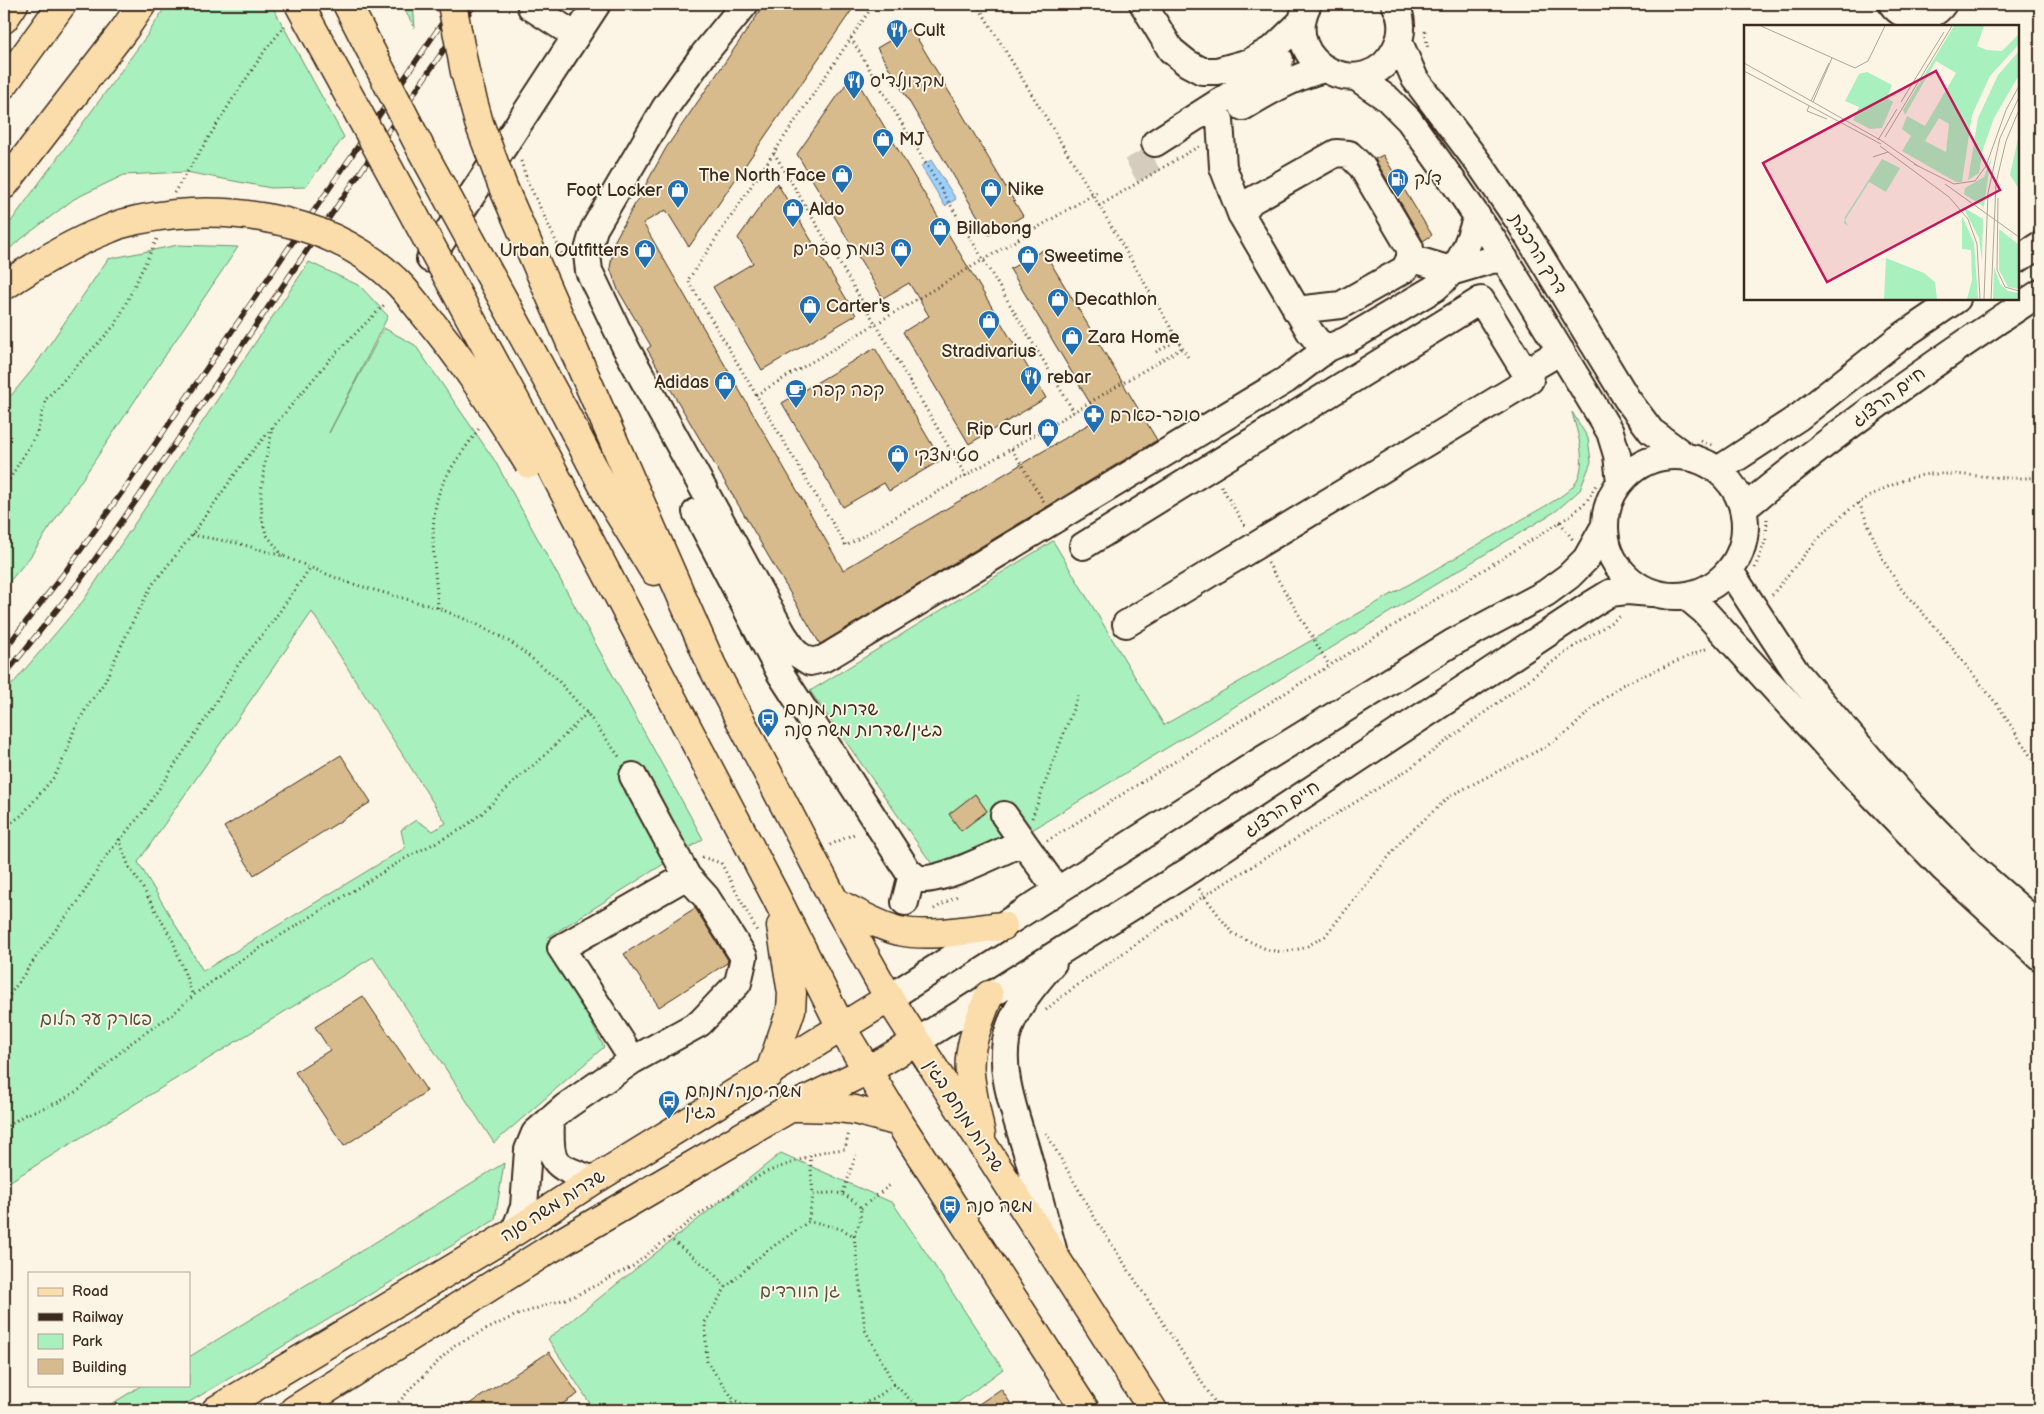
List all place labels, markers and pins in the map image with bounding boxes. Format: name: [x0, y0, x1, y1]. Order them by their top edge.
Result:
restaurant icon: Cult: [885, 18, 909, 49]
place label: Cult: [913, 20, 946, 41]
restaurant icon: מקדונלד'ס: [842, 69, 866, 100]
place label: מקדונלד'ס: [870, 71, 945, 92]
shop icon: MJ: [871, 127, 895, 158]
place label: MJ: [899, 129, 925, 150]
shop icon: The North Face: [830, 163, 854, 194]
place label: The North Face: [699, 165, 826, 186]
fuel station icon: דלק: [1386, 167, 1410, 198]
place label: דלק: [1414, 169, 1442, 190]
shop icon: Nike: [979, 177, 1003, 208]
shop icon: Foot Locker: [666, 178, 690, 209]
place label: Nike: [1007, 179, 1044, 200]
place label: Foot Locker: [566, 180, 662, 201]
shop icon: Aldo: [781, 197, 805, 228]
place label: Aldo: [809, 199, 844, 220]
shop icon: Billabong: [928, 216, 952, 247]
place label: Billabong: [956, 218, 1032, 239]
shop icon: צומת ספרים: [889, 237, 913, 268]
shop icon: Urban Outfitters: [633, 238, 657, 269]
place label: צומת ספרים: [793, 239, 885, 260]
place label: Urban Outfitters: [499, 240, 629, 261]
shop icon: Sweetime: [1016, 244, 1040, 275]
place label: Sweetime: [1044, 246, 1124, 267]
shop icon: Decathlon: [1046, 287, 1070, 318]
place label: Decathlon: [1074, 289, 1157, 310]
shop icon: Carter's: [798, 294, 822, 325]
place label: Carter's: [826, 296, 890, 317]
shop icon: Stradivarius: [977, 309, 1001, 340]
shop icon: Zara Home: [1060, 325, 1084, 356]
place label: Zara Home: [1087, 327, 1180, 348]
place label: Stradivarius: [942, 341, 1037, 362]
restaurant icon: rebar: [1019, 365, 1043, 396]
place label: rebar: [1047, 367, 1091, 388]
shop icon: Adidas: [713, 370, 737, 401]
place label: Adidas: [654, 372, 709, 393]
cafe icon: קפה קפה: [784, 378, 808, 409]
place label: קפה קפה: [812, 380, 885, 401]
pharmacy icon: סופר-פארם: [1082, 403, 1106, 434]
place label: סופר-פארם: [1110, 405, 1200, 426]
shop icon: Rip Curl: [1036, 417, 1060, 448]
place label: Rip Curl: [966, 419, 1032, 440]
shop icon: סטימצקי: [886, 443, 910, 474]
place label: סטימצקי: [914, 445, 979, 466]
place label: שדרות מנחם בגין/שדרות משה סנה: [784, 699, 942, 741]
bus stop icon: שדרות מנחם בגין/שדרות משה סנה: [756, 707, 780, 738]
place label: משה סנה/מנחם בגין: [685, 1081, 802, 1123]
bus stop icon: משה סנה/מנחם בגין: [657, 1089, 681, 1120]
bus stop icon: משה סנה: [938, 1194, 962, 1225]
place label: משה סנה: [966, 1196, 1033, 1217]

